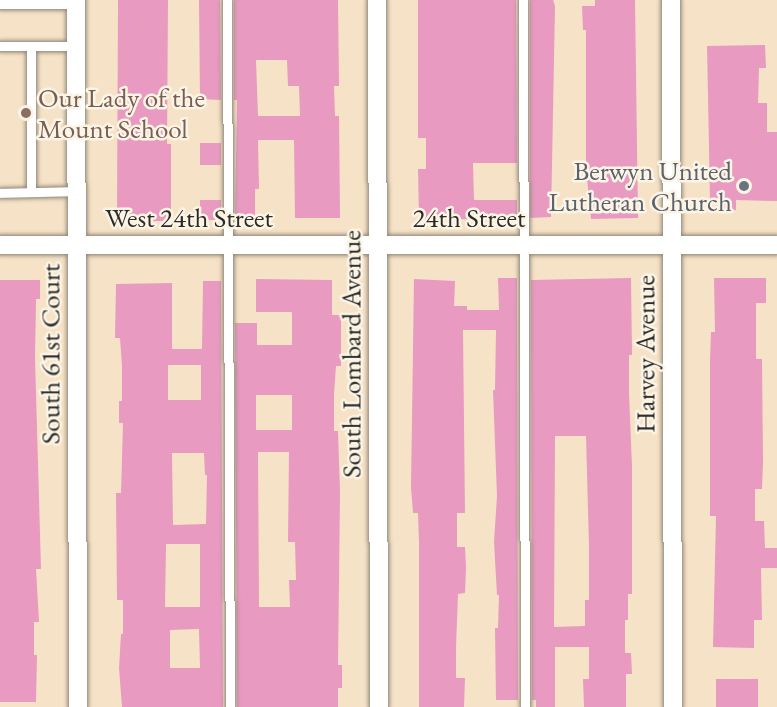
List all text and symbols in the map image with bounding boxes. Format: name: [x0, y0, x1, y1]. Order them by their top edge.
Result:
place label: Our Lady of the Mount School: [38, 81, 205, 144]
marker: Our Lady of the Mount School: [19, 106, 33, 120]
place label: Berwyn United Lutheran Church: [548, 154, 732, 217]
marker: Berwyn United Lutheran Church: [737, 179, 751, 193]
street label: West 24th Street: [105, 202, 273, 234]
street label: 24th Street: [412, 202, 526, 234]
street label: South Lombard Avenue: [335, 230, 367, 478]
street label: South 61st Court: [34, 264, 66, 444]
street label: Harvey Avenue: [629, 275, 661, 433]

